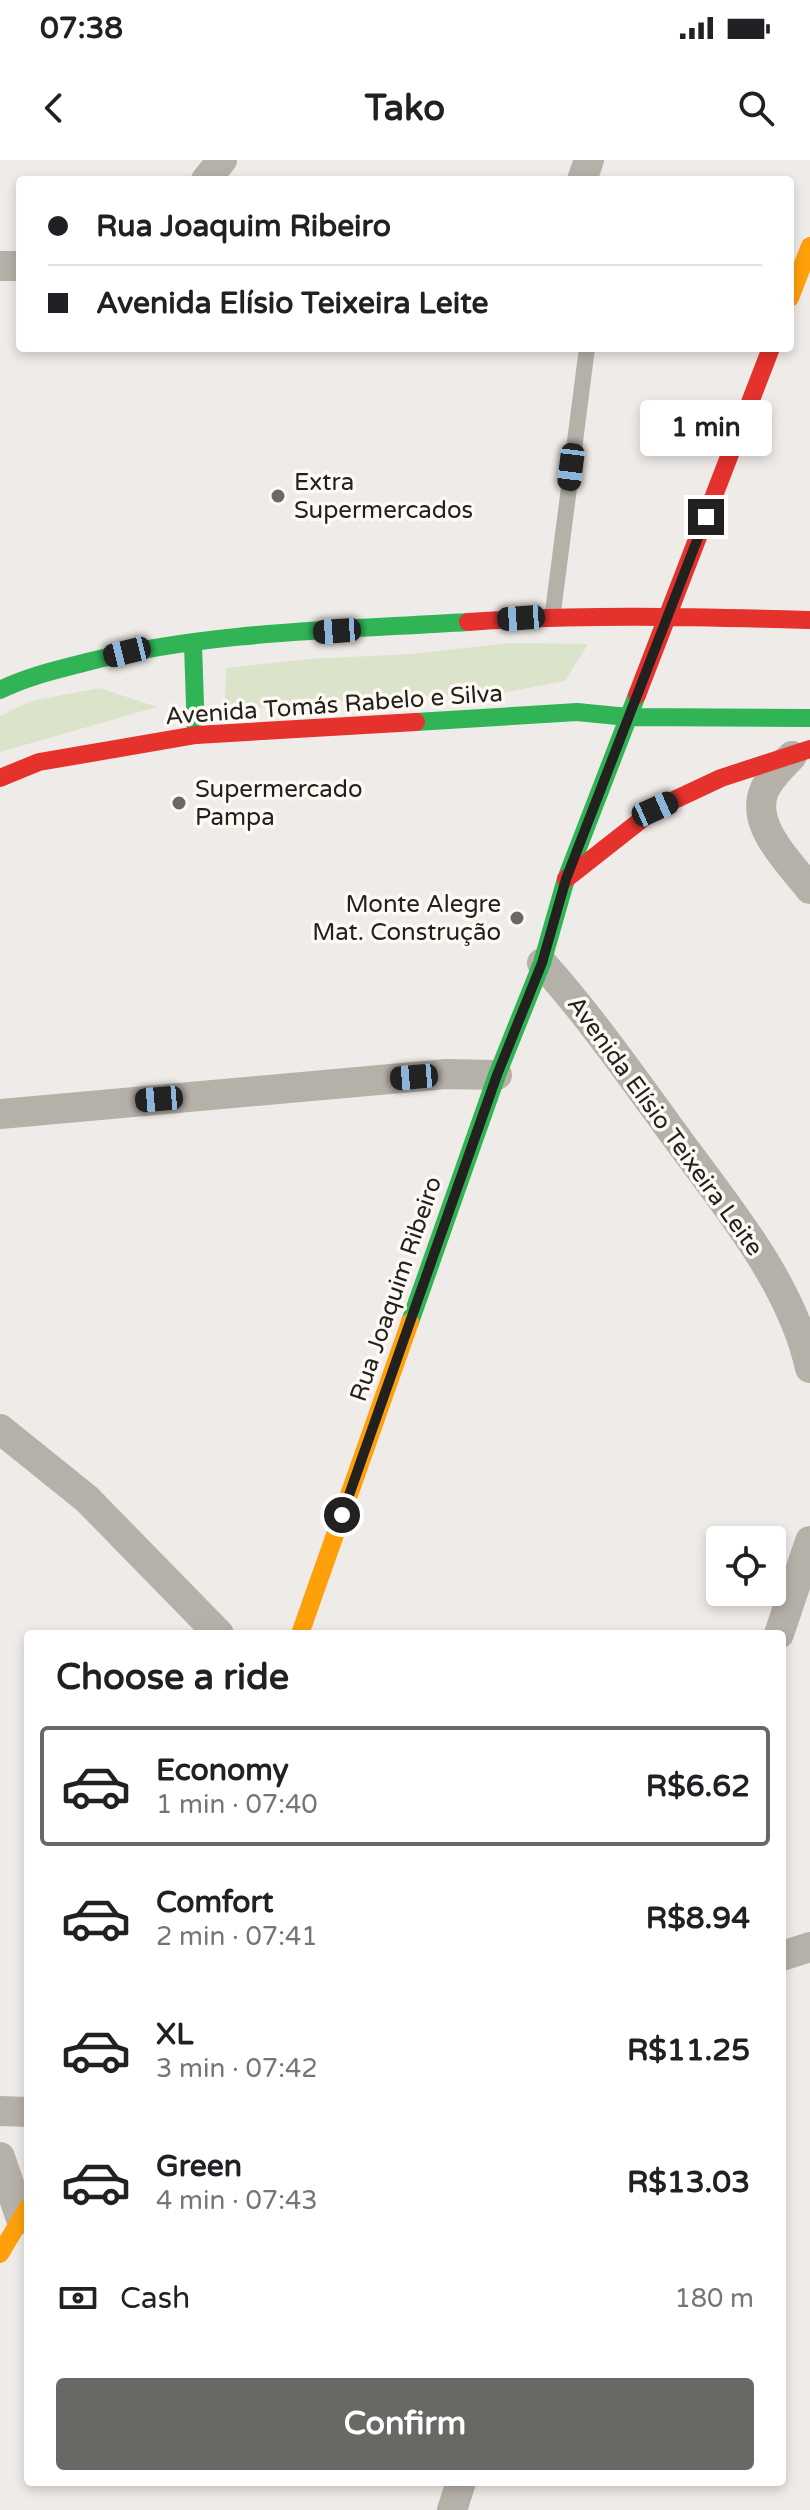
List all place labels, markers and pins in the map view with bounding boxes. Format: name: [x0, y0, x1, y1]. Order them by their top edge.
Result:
place label: Extra Supermercados: [294, 468, 473, 525]
marker: Extra Supermercados: [269, 487, 287, 505]
place label: Supermercado Pampa: [195, 775, 363, 832]
marker: Supermercado Pampa: [170, 794, 188, 812]
place label: Monte Alegre Mat. Construção: [312, 890, 501, 947]
marker: Monte Alegre Mat. Construção: [508, 909, 526, 927]

